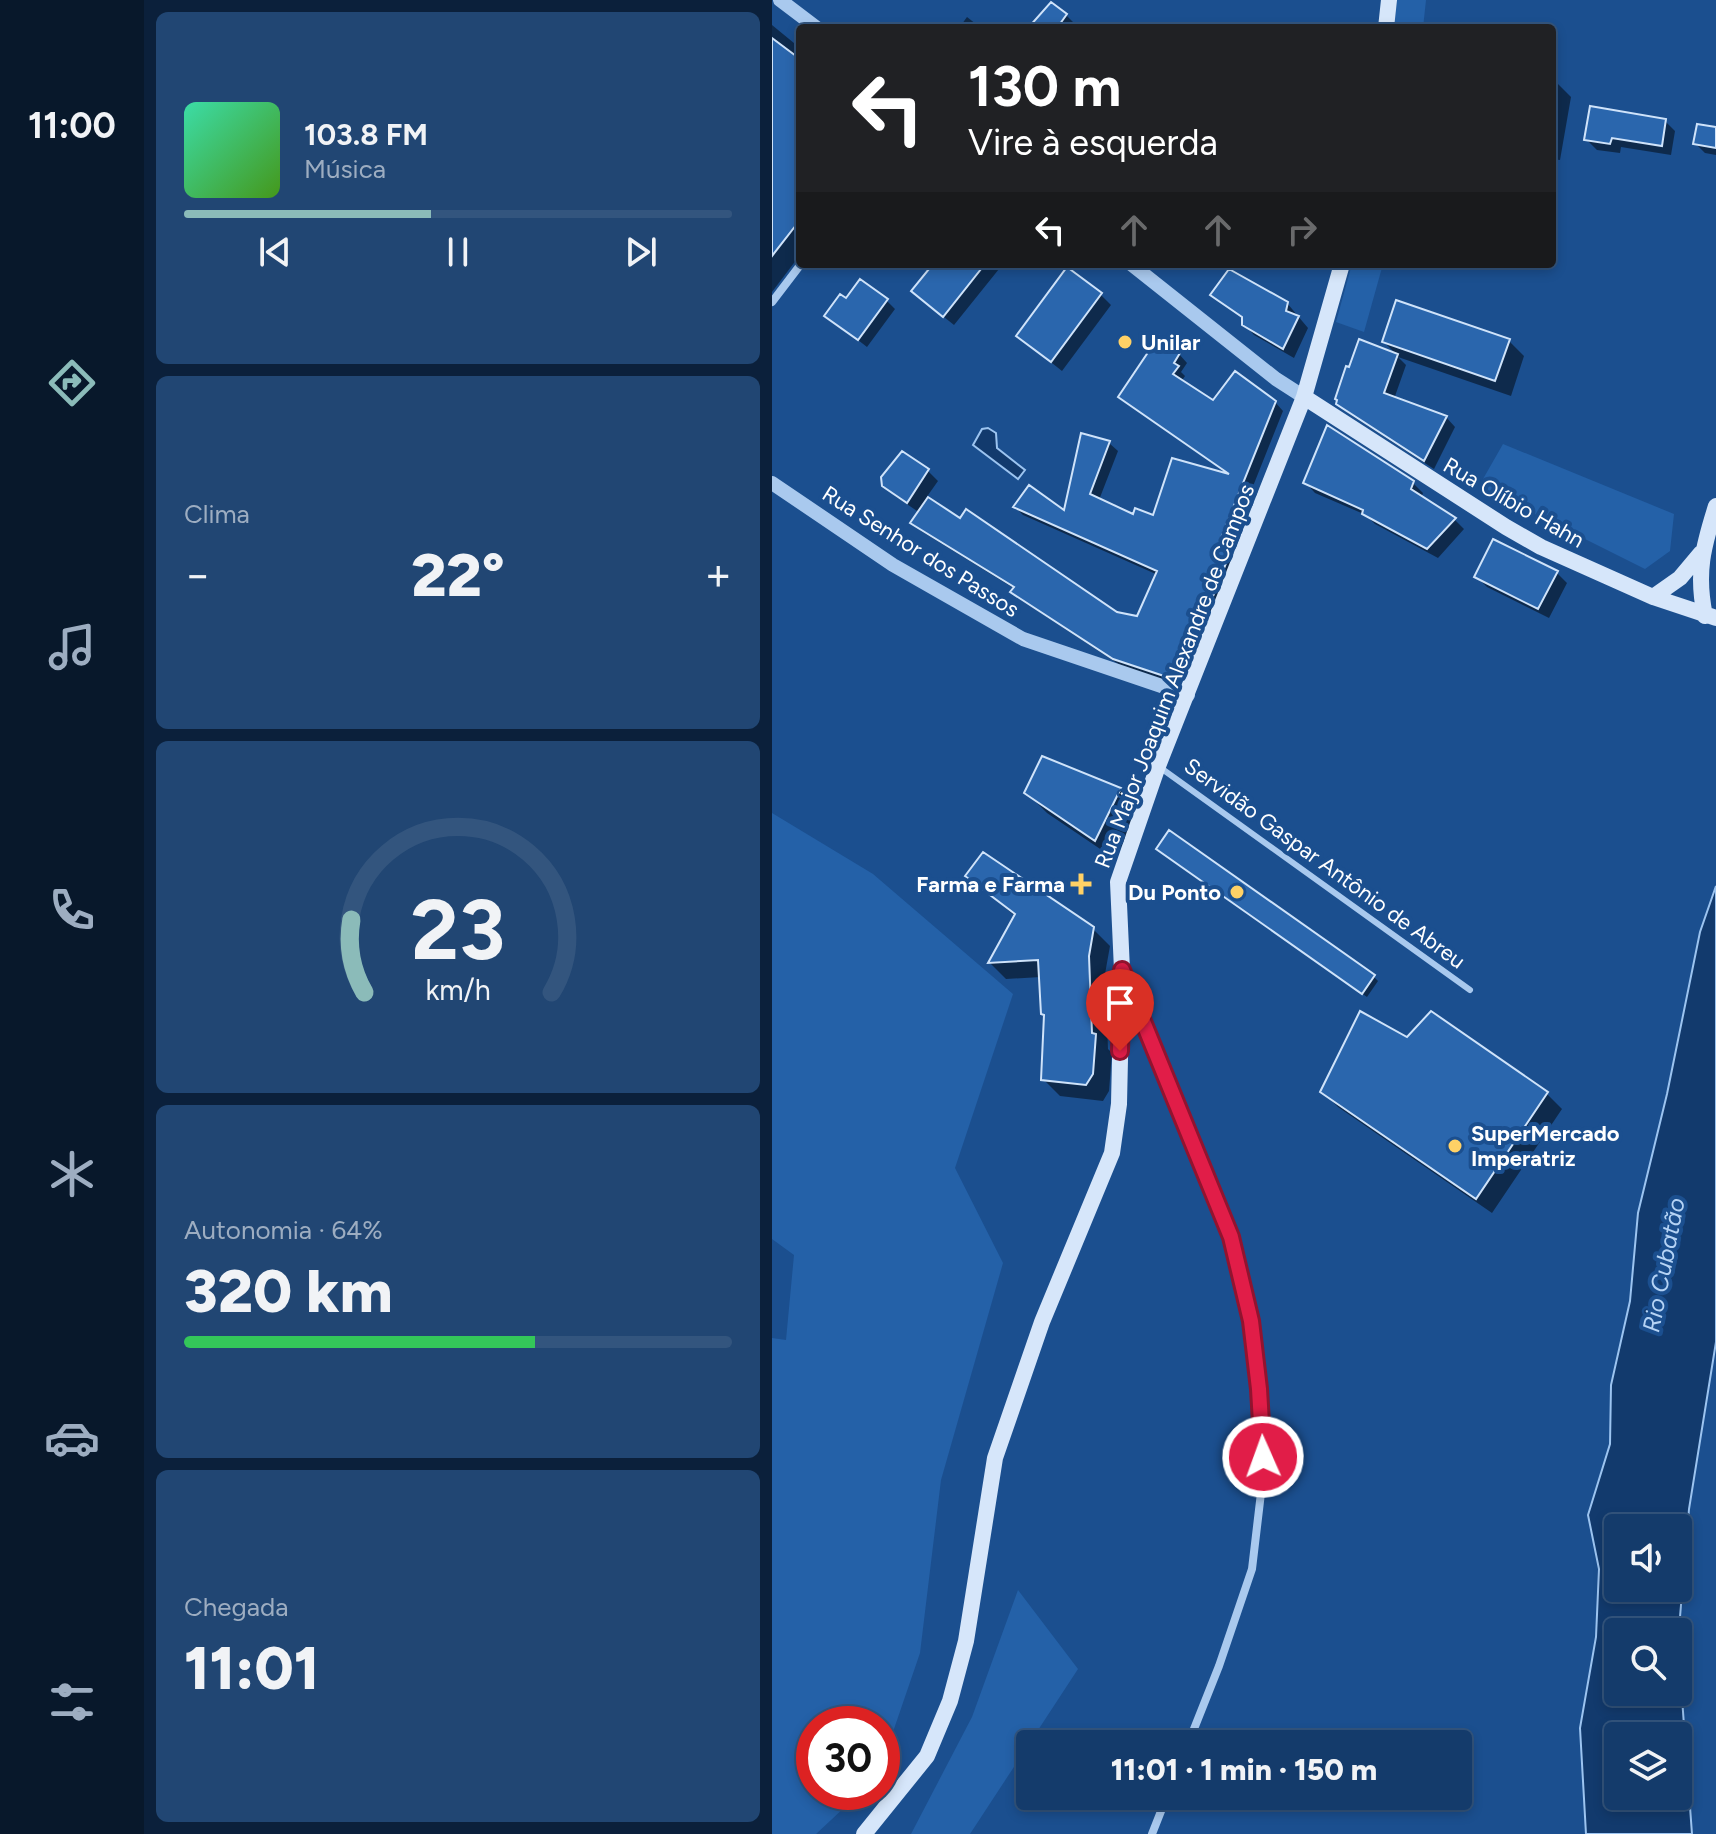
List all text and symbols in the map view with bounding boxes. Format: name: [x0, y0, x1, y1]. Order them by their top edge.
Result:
text: 130 m: [968, 53, 1121, 120]
icon: left: [836, 56, 940, 160]
text: 11:00: [28, 104, 116, 147]
text: 103.8 FM: [304, 116, 428, 153]
text: Vire à esquerda: [968, 121, 1218, 164]
text: Música: [304, 153, 386, 185]
icon: left: [1028, 208, 1072, 252]
icon: ahead: [1112, 208, 1156, 252]
icon: ahead: [1196, 208, 1240, 252]
icon: right: [1280, 208, 1324, 252]
icon: previous: [253, 230, 297, 274]
icon: pause: [436, 230, 480, 274]
icon: next: [619, 230, 663, 274]
place label: Unilar: [1141, 329, 1201, 356]
marker: Unilar: [1116, 333, 1134, 351]
icon: directions: [44, 355, 100, 411]
street label: Rua Olíbio Hahn: [1438, 451, 1589, 554]
street label: Rua Senhor dos Passos: [817, 480, 1024, 623]
street label: Rua Major Joaquim Alexandre de Campos: [1089, 480, 1260, 872]
text: Clima: [184, 498, 250, 530]
text: 22°: [411, 539, 505, 611]
text: −: [184, 548, 211, 601]
text: +: [705, 548, 732, 601]
icon: music: [44, 619, 100, 675]
street label: Servidão Gaspar Antônio de Abreu: [1179, 752, 1470, 974]
place label: Farma e Farma: [916, 871, 1065, 898]
marker: Farma e Farma: [1072, 875, 1090, 893]
place label: Du Ponto: [1128, 879, 1221, 906]
text: 23: [411, 880, 505, 980]
icon: phone: [44, 882, 100, 938]
marker: Du Ponto: [1228, 883, 1246, 901]
pin: [1086, 969, 1154, 1051]
text: km/h: [425, 973, 491, 1007]
icon: arrive: [1098, 981, 1142, 1025]
place label: SuperMercado Imperatriz: [1471, 1120, 1620, 1172]
marker: SuperMercado Imperatriz: [1446, 1137, 1464, 1155]
icon: climate: [44, 1146, 100, 1202]
water label: Rio Cubatão: [1636, 1195, 1691, 1335]
text: Autonomia · 64%: [184, 1214, 383, 1246]
text: 320 km: [184, 1255, 393, 1327]
icon: car: [44, 1410, 100, 1466]
position arrow: [1221, 1415, 1305, 1499]
map controls: [1604, 1514, 1692, 1810]
button: sound: [1604, 1514, 1692, 1602]
text: Chegada: [184, 1591, 288, 1623]
button: search: [1604, 1618, 1692, 1706]
text: 11:01: [184, 1632, 319, 1704]
icon: filters: [44, 1674, 100, 1730]
speed limit sign: 30: [796, 1706, 900, 1810]
button: layers: [1604, 1722, 1692, 1810]
text: 11:01 · 1 min · 150 m: [1111, 1751, 1377, 1788]

